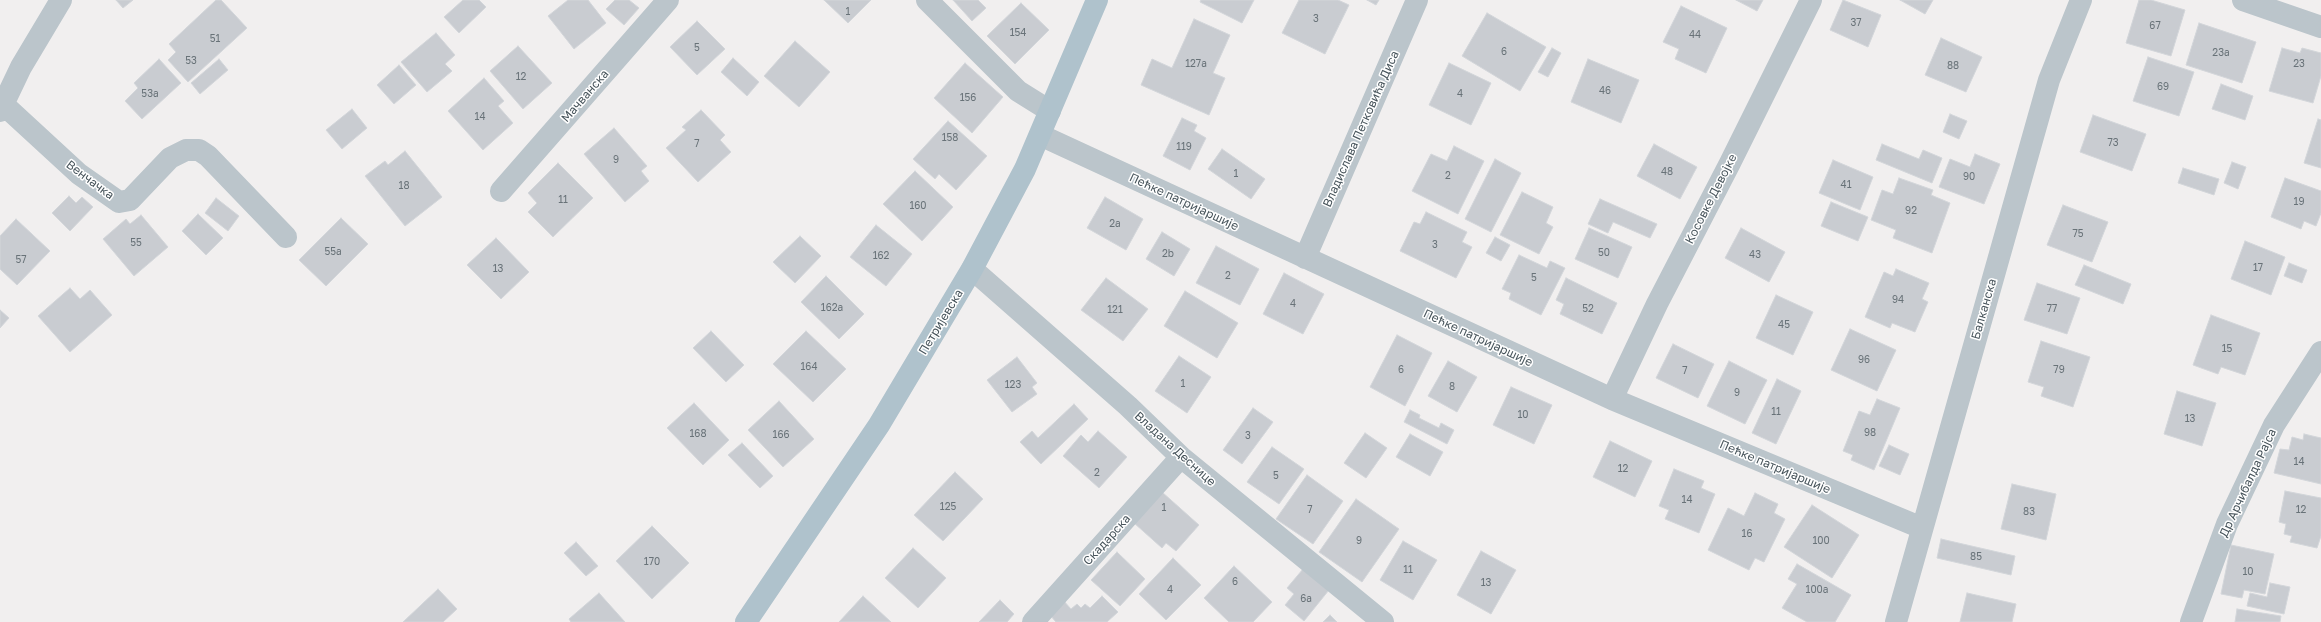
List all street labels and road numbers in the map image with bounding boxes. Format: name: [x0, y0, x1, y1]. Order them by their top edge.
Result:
street label: Владислава Петковића Диса: [1320, 49, 1402, 209]
street label: Мачванска: [558, 67, 612, 125]
street label: Косовке Девојке: [1682, 152, 1740, 246]
street label: Венчачка: [63, 157, 117, 203]
street label: Пећке патријаршије: [1127, 170, 1241, 234]
street label: Балканска: [1968, 277, 2000, 341]
street label: Петријевска: [916, 287, 966, 357]
street label: Пећке патријаршије: [1421, 306, 1535, 370]
street label: Владана Деснице: [1131, 409, 1219, 489]
street label: Др Арчибалда Рајса: [2217, 427, 2279, 539]
street label: Пећке патријаршије: [1717, 437, 1833, 497]
street label: Скадарска: [1080, 512, 1134, 568]

